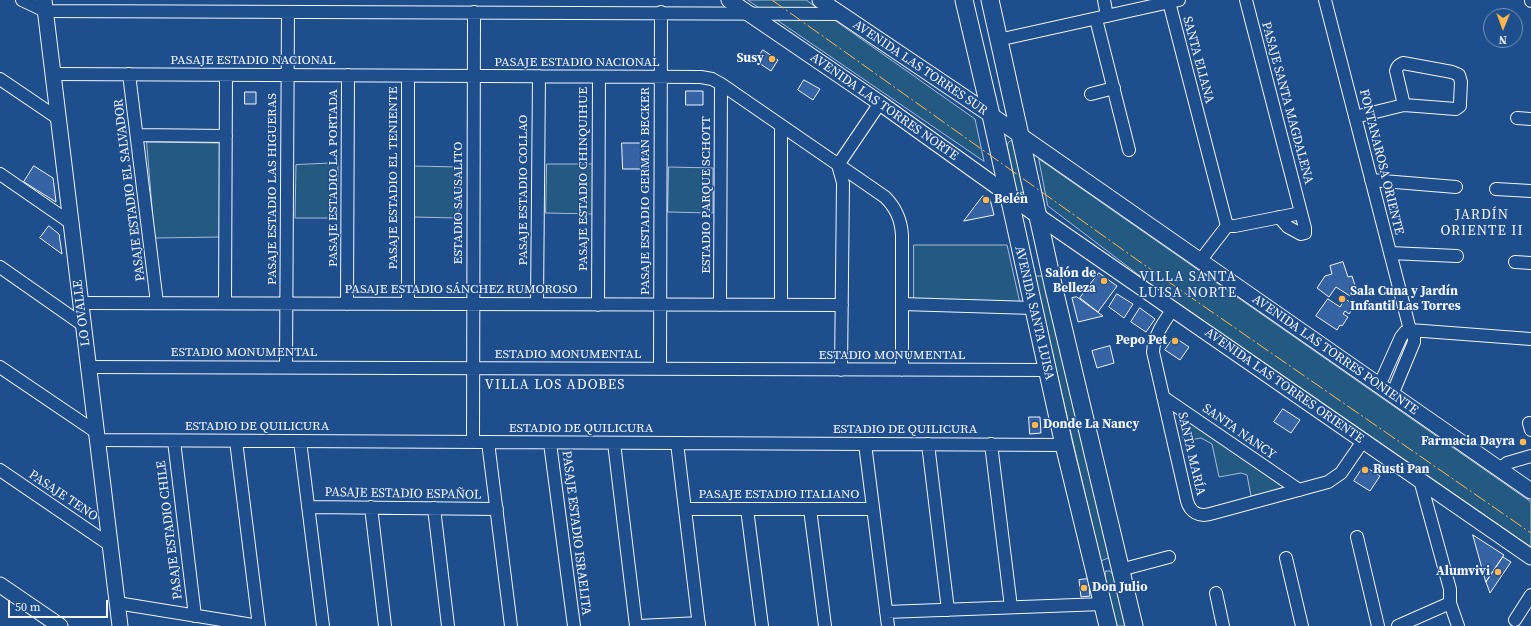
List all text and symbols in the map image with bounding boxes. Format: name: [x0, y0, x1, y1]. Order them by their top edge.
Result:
north arrow: [1483, 8, 1523, 48]
street label: SANTA ELIANA: [1179, 15, 1217, 105]
street label: AVENIDA LAS TORRES SUR: [850, 17, 990, 119]
street label: PASAJE SANTA MAGDALENA: [1258, 20, 1316, 186]
text: N: [1499, 32, 1507, 47]
street label: AVENIDA LAS TORRES NORTE: [807, 50, 961, 164]
place label: Susy: [736, 51, 764, 67]
street label: PASAJE ESTADIO NACIONAL: [170, 53, 336, 69]
marker: Susy: [767, 54, 777, 64]
street label: PASAJE ESTADIO NACIONAL: [494, 55, 660, 71]
street label: PASAJE ESTADIO EL TENIENTE: [386, 86, 402, 270]
street label: PASAJE ESTADIO CHINQUIHUE: [576, 87, 592, 271]
street label: PASAJE ESTADIO GERMAN BECKER: [638, 87, 654, 295]
street label: FONTANAROSA ORIENTE: [1355, 88, 1407, 236]
street label: PASAJE ESTADIO LA PORTADA: [326, 89, 342, 267]
street label: PASAJE ESTADIO LAS HIGUERAS: [265, 93, 281, 285]
street label: PASAJE ESTADIO EL SALVADOR: [111, 98, 149, 282]
street label: PASAJE ESTADIO COLLAO: [516, 114, 532, 266]
street label: ESTADIO PARQUE SCHOTT: [699, 116, 715, 274]
street label: ESTADIO SAUSALITO: [451, 142, 467, 264]
place label: Belén: [994, 192, 1028, 208]
marker: Belén: [981, 195, 991, 205]
district label: JARDÍN ORIENTE II: [1440, 207, 1524, 240]
street label: AVENIDA SANTA LUISA: [1011, 244, 1057, 382]
place label: Salón de Belleza: [1045, 266, 1096, 297]
district label: VILLA SANTA LUISA NORTE: [1139, 269, 1237, 302]
marker: Salón de Belleza: [1099, 276, 1109, 286]
street label: LO OVALLE: [70, 279, 94, 347]
street label: PASAJE ESTADIO SÁNCHEZ RUMOROSO: [344, 282, 578, 298]
place label: Sala Cuna y Jardín Infantil Las Torres: [1350, 284, 1461, 315]
street label: AVENIDA LAS TORRES PONIENTE: [1249, 292, 1421, 418]
marker: Sala Cuna y Jardín Infantil Las Torres: [1337, 294, 1347, 304]
street label: AVENIDA LAS TORRES ORIENTE: [1202, 325, 1366, 447]
place label: Pepo Pet: [1115, 333, 1167, 349]
marker: Pepo Pet: [1170, 336, 1180, 346]
street label: ESTADIO MONUMENTAL: [171, 345, 317, 361]
street label: ESTADIO MONUMENTAL: [495, 347, 641, 363]
street label: ESTADIO MONUMENTAL: [819, 348, 965, 364]
district label: VILLA LOS ADOBES: [485, 377, 625, 393]
street label: SANTA NANCY: [1199, 401, 1279, 463]
street label: SANTA MARÍA: [1174, 411, 1208, 497]
place label: Donde La Nancy: [1043, 417, 1139, 433]
street label: ESTADIO DE QUILICURA: [185, 419, 329, 435]
marker: Donde La Nancy: [1030, 420, 1040, 430]
street label: ESTADIO DE QUILICURA: [509, 421, 653, 437]
street label: ESTADIO DE QUILICURA: [833, 422, 977, 438]
place label: Farmacia Dayra: [1421, 434, 1515, 450]
marker: Farmacia Dayra: [1518, 437, 1528, 447]
street label: PASAJE ESTADIO ISRAELITA: [558, 450, 594, 616]
street label: PASAJE ESTADIO CHILE: [154, 460, 186, 600]
place label: Rusti Pan: [1373, 462, 1430, 478]
marker: Rusti Pan: [1360, 465, 1370, 475]
street label: PASAJE TENO: [25, 467, 101, 525]
street label: PASAJE ESTADIO ESPAÑOL: [324, 485, 482, 503]
street label: PASAJE ESTADIO ITALIANO: [698, 487, 860, 503]
place label: Alumvivi: [1436, 564, 1490, 580]
marker: Alumvivi: [1493, 567, 1503, 577]
place label: Don Julio: [1092, 580, 1147, 596]
marker: Don Julio: [1079, 583, 1089, 593]
scale bar: [10, 592, 110, 618]
text: 50 m: [15, 599, 41, 615]

